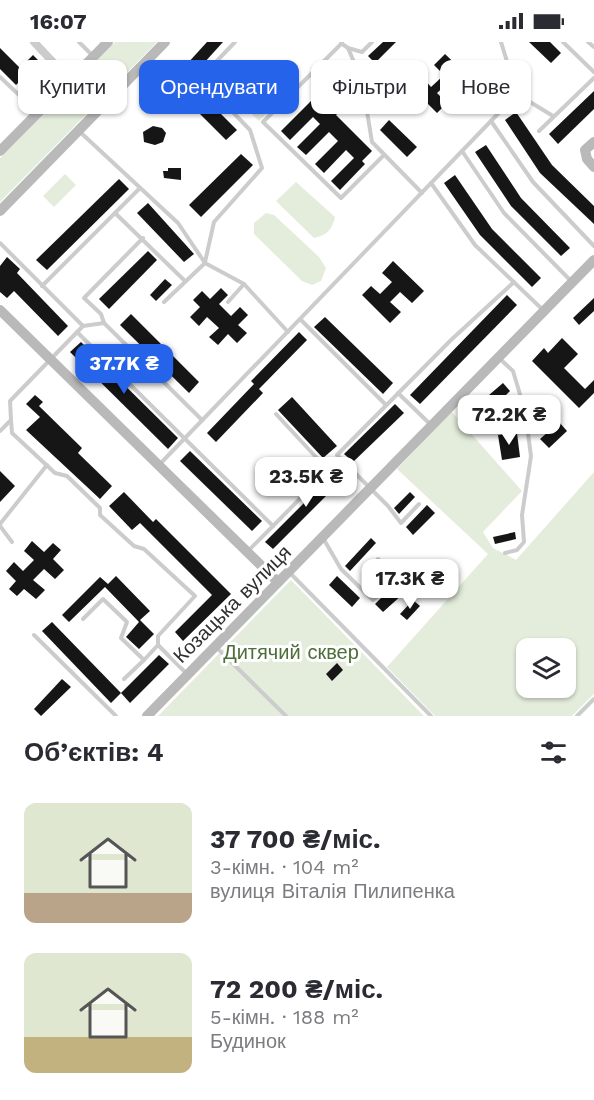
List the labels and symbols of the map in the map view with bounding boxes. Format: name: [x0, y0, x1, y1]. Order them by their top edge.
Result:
pin: 37.7K ₴: [69, 344, 179, 395]
pin: 72.2K ₴: [454, 395, 564, 446]
pin: 23.5K ₴: [251, 457, 361, 508]
street label: Козацька вулиця: [168, 540, 296, 668]
pin: 17.3K ₴: [355, 559, 465, 610]
park label: Дитячий сквер: [223, 640, 359, 664]

